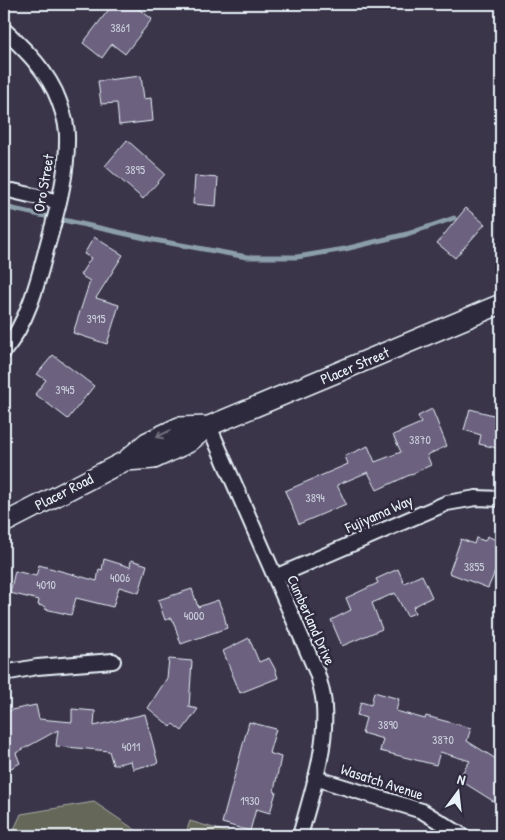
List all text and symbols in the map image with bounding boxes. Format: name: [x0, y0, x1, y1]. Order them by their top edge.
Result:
house number: 3861: [110, 19, 130, 36]
street label: Oro Street: [28, 151, 59, 214]
house number: 3895: [125, 161, 145, 178]
house number: 3915: [86, 310, 106, 327]
street label: Placer Street: [317, 341, 393, 389]
house number: 3945: [55, 381, 75, 398]
one-way arrow: [156, 429, 171, 439]
house number: 3870: [409, 431, 431, 448]
street label: Placer Road: [31, 468, 97, 515]
house number: 3894: [305, 489, 325, 506]
street label: Fujiyama Way: [341, 489, 416, 538]
house number: 3855: [464, 558, 484, 575]
house number: 4006: [110, 569, 130, 586]
street label: Cumberland Drive: [282, 571, 341, 668]
house number: 4010: [36, 576, 56, 593]
house number: 4000: [184, 607, 204, 624]
house number: 3890: [378, 716, 398, 733]
house number: 3870: [432, 731, 454, 748]
house number: 4011: [122, 738, 140, 755]
street label: Wasatch Avenue: [338, 758, 426, 805]
north arrow: [432, 768, 482, 818]
text: N: [455, 769, 468, 789]
house number: 1930: [240, 792, 260, 809]

